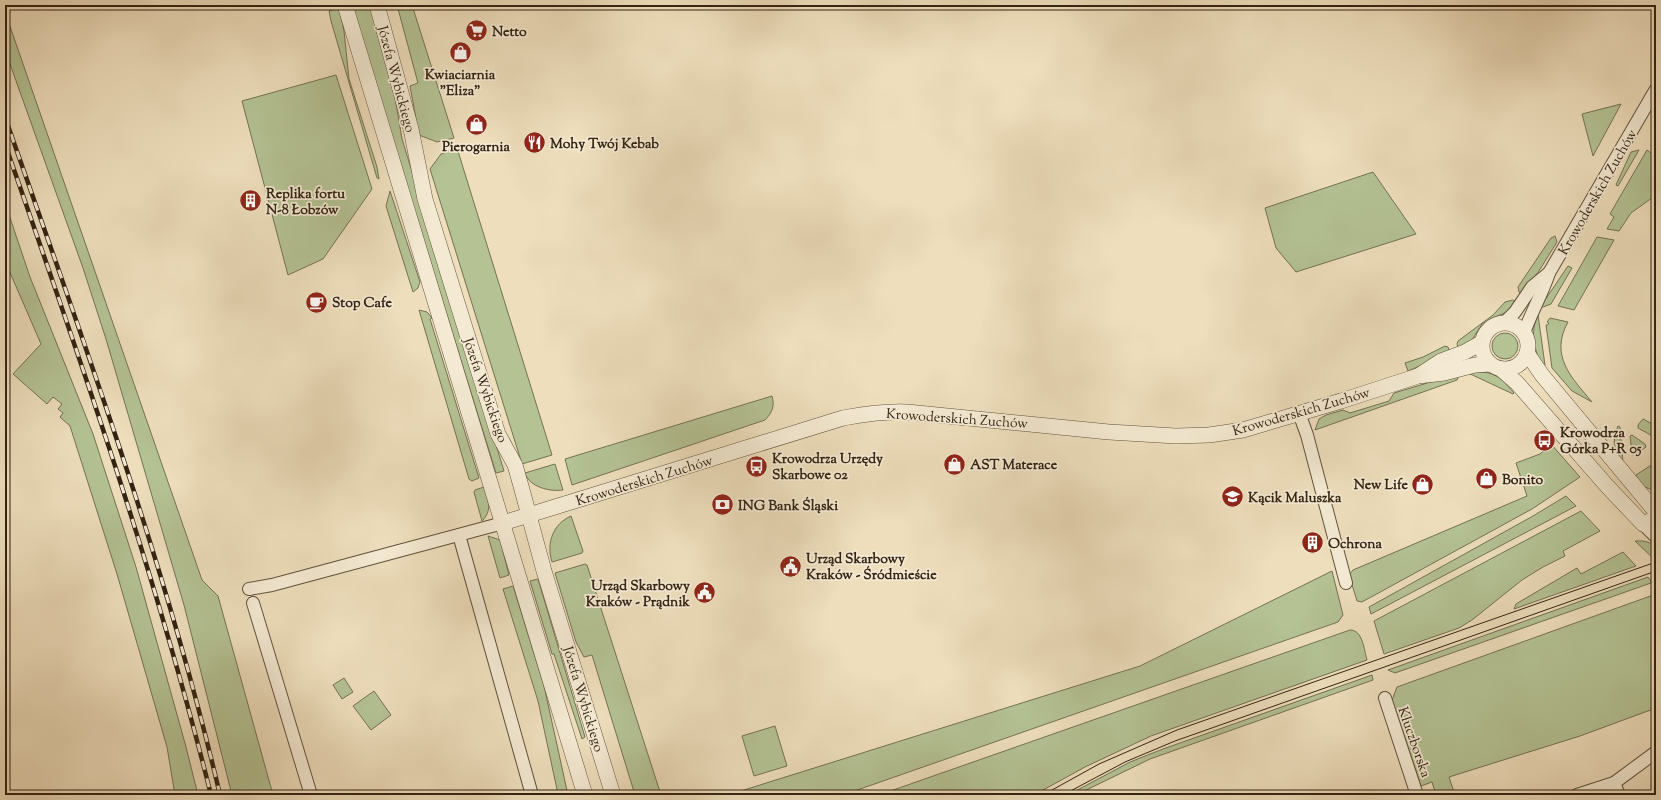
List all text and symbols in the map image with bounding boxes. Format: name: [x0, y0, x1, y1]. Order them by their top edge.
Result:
supermarket icon: Netto: [464, 18, 490, 44]
street label: Józefa Wybickiego: [371, 23, 419, 135]
place label: Netto: [492, 23, 527, 43]
shop icon: Kwiaciarnia "Eliza": [447, 39, 473, 65]
place label: Kwiaciarnia "Eliza": [425, 66, 496, 102]
shop icon: Pierogarnia: [463, 111, 489, 137]
street label: Krowoderskich Zuchów: [1555, 126, 1643, 260]
restaurant icon: Mohy Twój Kebab: [521, 130, 547, 156]
place label: Mohy Twój Kebab: [550, 135, 659, 155]
place label: Pierogarnia: [442, 138, 511, 158]
place label: Replika fortu N-8 Łobzów: [266, 185, 346, 221]
building icon: Replika fortu N-8 Łobzów: [237, 188, 263, 214]
cafe icon: Stop Cafe: [304, 289, 330, 315]
place label: Stop Cafe: [332, 294, 392, 314]
street label: Józefa Wybickiego: [456, 335, 512, 446]
street label: Krowoderskich Zuchów: [1230, 384, 1373, 442]
street label: Krowoderskich Zuchów: [885, 405, 1029, 435]
place label: Krowodrza Górka P+R 05: [1560, 424, 1642, 460]
bus stop icon: Krowodrza Górka P+R 05: [1532, 427, 1558, 453]
place label: Krowodrza Urzędy Skarbowe 02: [772, 450, 883, 486]
street label: Krowoderskich Zuchów: [574, 451, 716, 512]
shop icon: AST Materace: [942, 451, 968, 477]
bus stop icon: Krowodrza Urzędy Skarbowe 02: [743, 453, 769, 479]
place label: AST Materace: [970, 456, 1058, 476]
shop icon: Bonito: [1474, 466, 1500, 492]
shop icon: New Life: [1410, 471, 1436, 497]
place label: Bonito: [1502, 471, 1543, 491]
place label: New Life: [1354, 476, 1408, 496]
school or university icon: Kącik Maluszka: [1220, 484, 1246, 510]
place label: Kącik Maluszka: [1248, 489, 1342, 509]
bank icon: ING Bank Śląski: [709, 492, 735, 518]
place label: ING Bank Śląski: [738, 496, 838, 517]
building icon: Ochrona: [1299, 530, 1325, 556]
place label: Ochrona: [1328, 535, 1382, 555]
place label: Urząd Skarbowy Kraków - Śródmieście: [806, 550, 937, 586]
public building icon: Urząd Skarbowy Kraków - Śródmieście: [777, 553, 803, 579]
place label: Urząd Skarbowy Kraków - Prądnik: [586, 577, 690, 613]
public building icon: Urząd Skarbowy Kraków - Prądnik: [692, 580, 718, 606]
street label: Józefa Wybickiego: [556, 643, 608, 755]
street label: Kluczborska: [1392, 705, 1435, 781]

